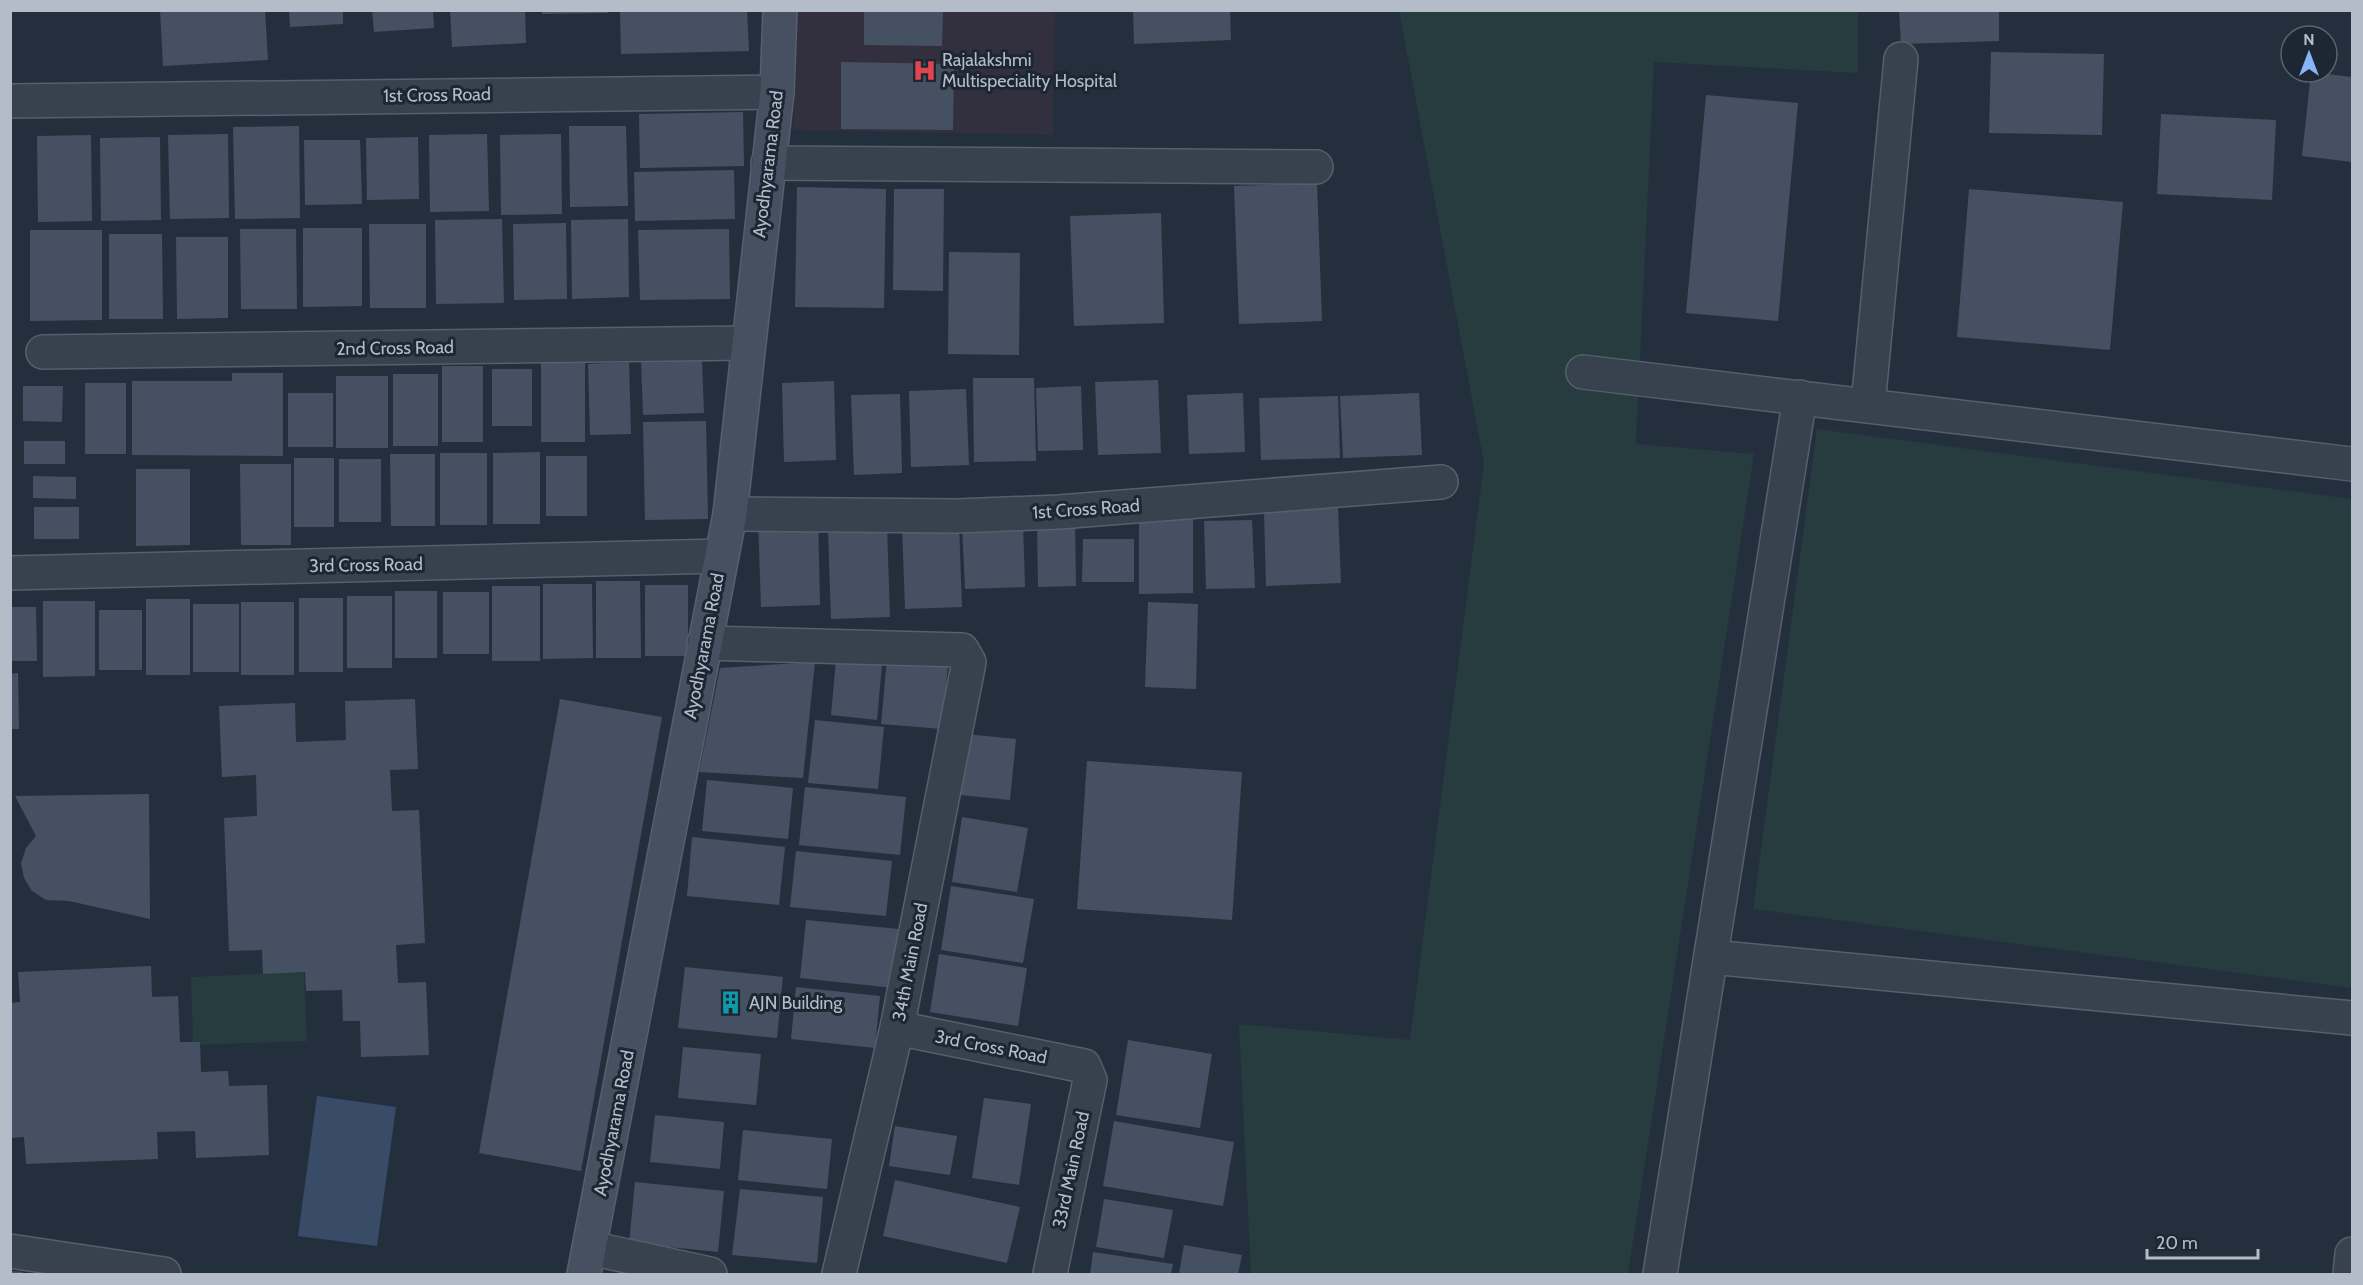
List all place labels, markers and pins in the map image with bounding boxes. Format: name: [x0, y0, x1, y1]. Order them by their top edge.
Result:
place label: Rajalakshmi Multispeciality Hospital: [942, 49, 1118, 92]
hospital icon: Rajalakshmi Multispeciality Hospital: [911, 57, 937, 83]
building icon: AJN Building: [718, 990, 744, 1016]
place label: AJN Building: [749, 992, 843, 1014]

